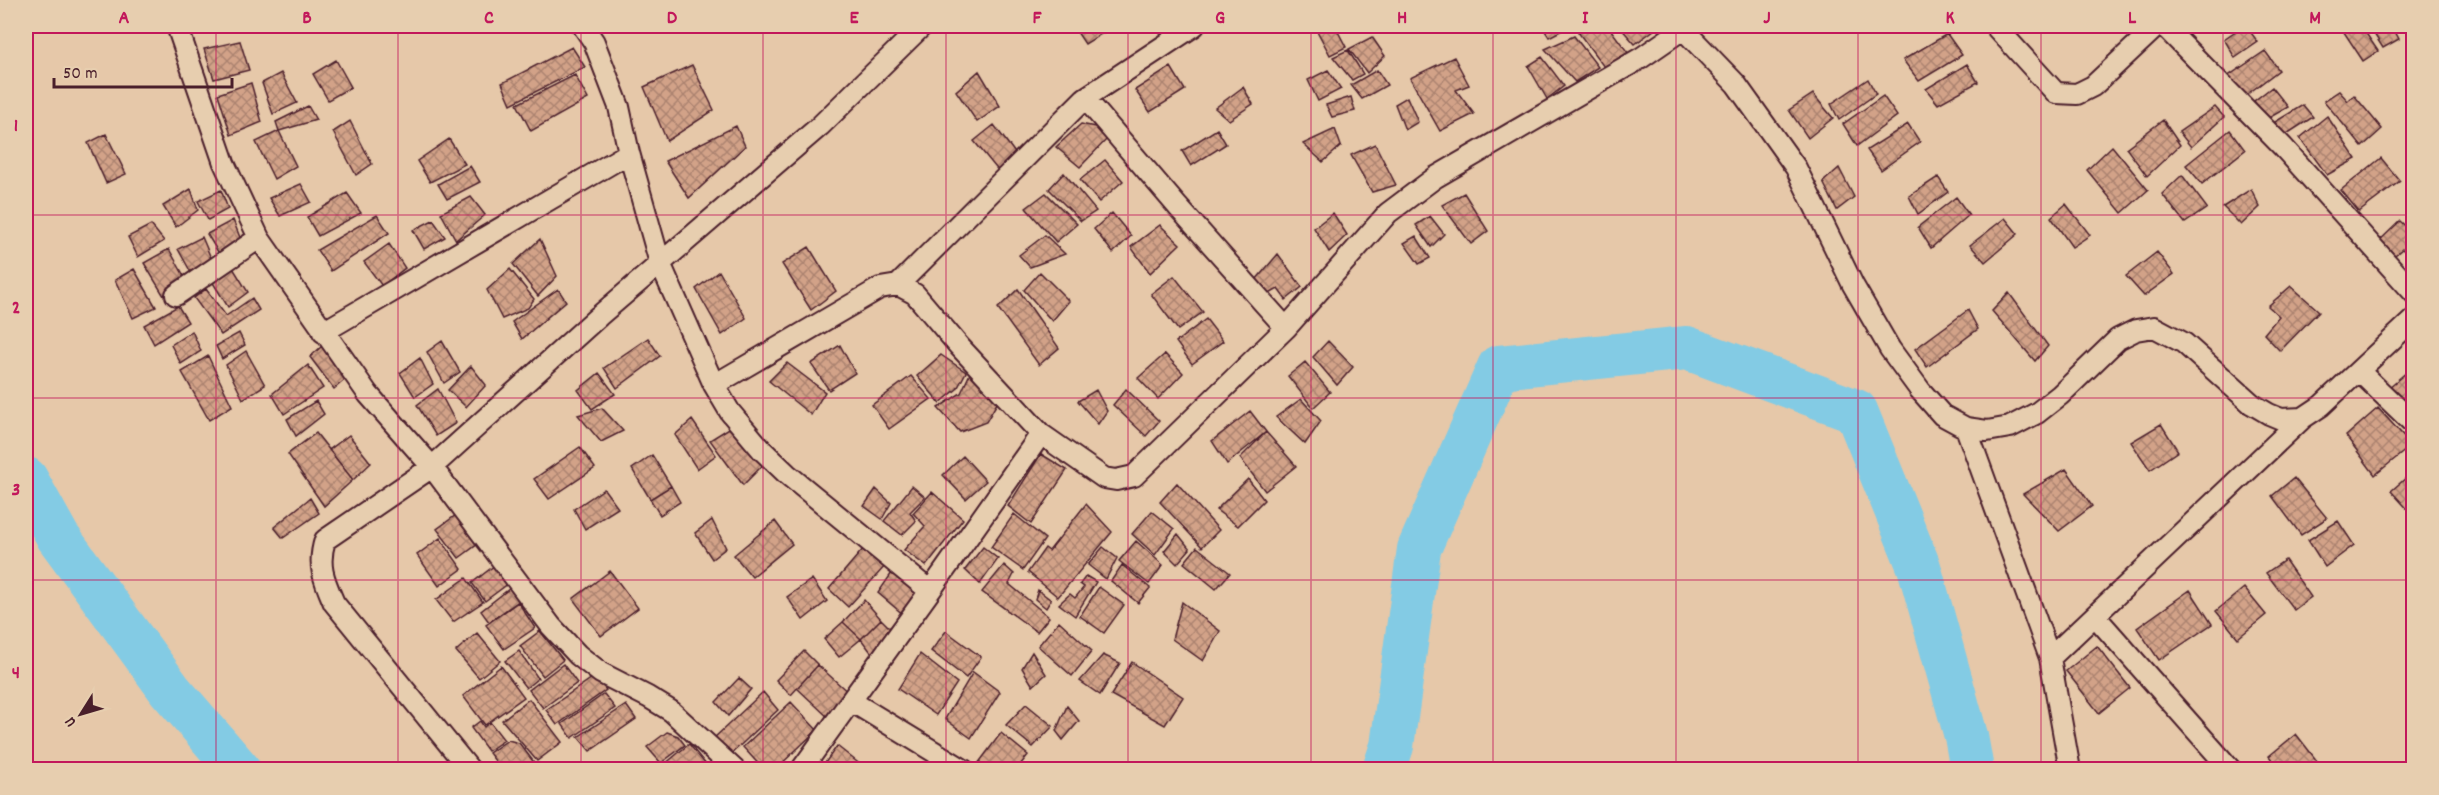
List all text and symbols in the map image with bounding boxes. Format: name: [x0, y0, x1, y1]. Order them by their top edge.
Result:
text: A: [119, 5, 130, 33]
text: B: [302, 5, 312, 33]
text: C: [484, 5, 494, 33]
text: D: [667, 5, 678, 33]
text: E: [849, 5, 859, 33]
text: F: [1033, 5, 1043, 33]
text: G: [1215, 5, 1225, 33]
text: H: [1397, 5, 1407, 33]
text: I: [1582, 5, 1589, 33]
text: J: [1763, 5, 1771, 33]
text: K: [1945, 5, 1955, 33]
text: L: [2128, 5, 2137, 33]
text: M: [2309, 5, 2321, 33]
scale bar: [54, 51, 232, 89]
text: 50 m: [63, 62, 98, 87]
text: 1: [14, 113, 18, 141]
text: 2: [12, 295, 20, 323]
text: 3: [12, 477, 20, 505]
text: 4: [12, 660, 20, 688]
north arrow: [51, 684, 111, 744]
text: U: [59, 711, 83, 732]

